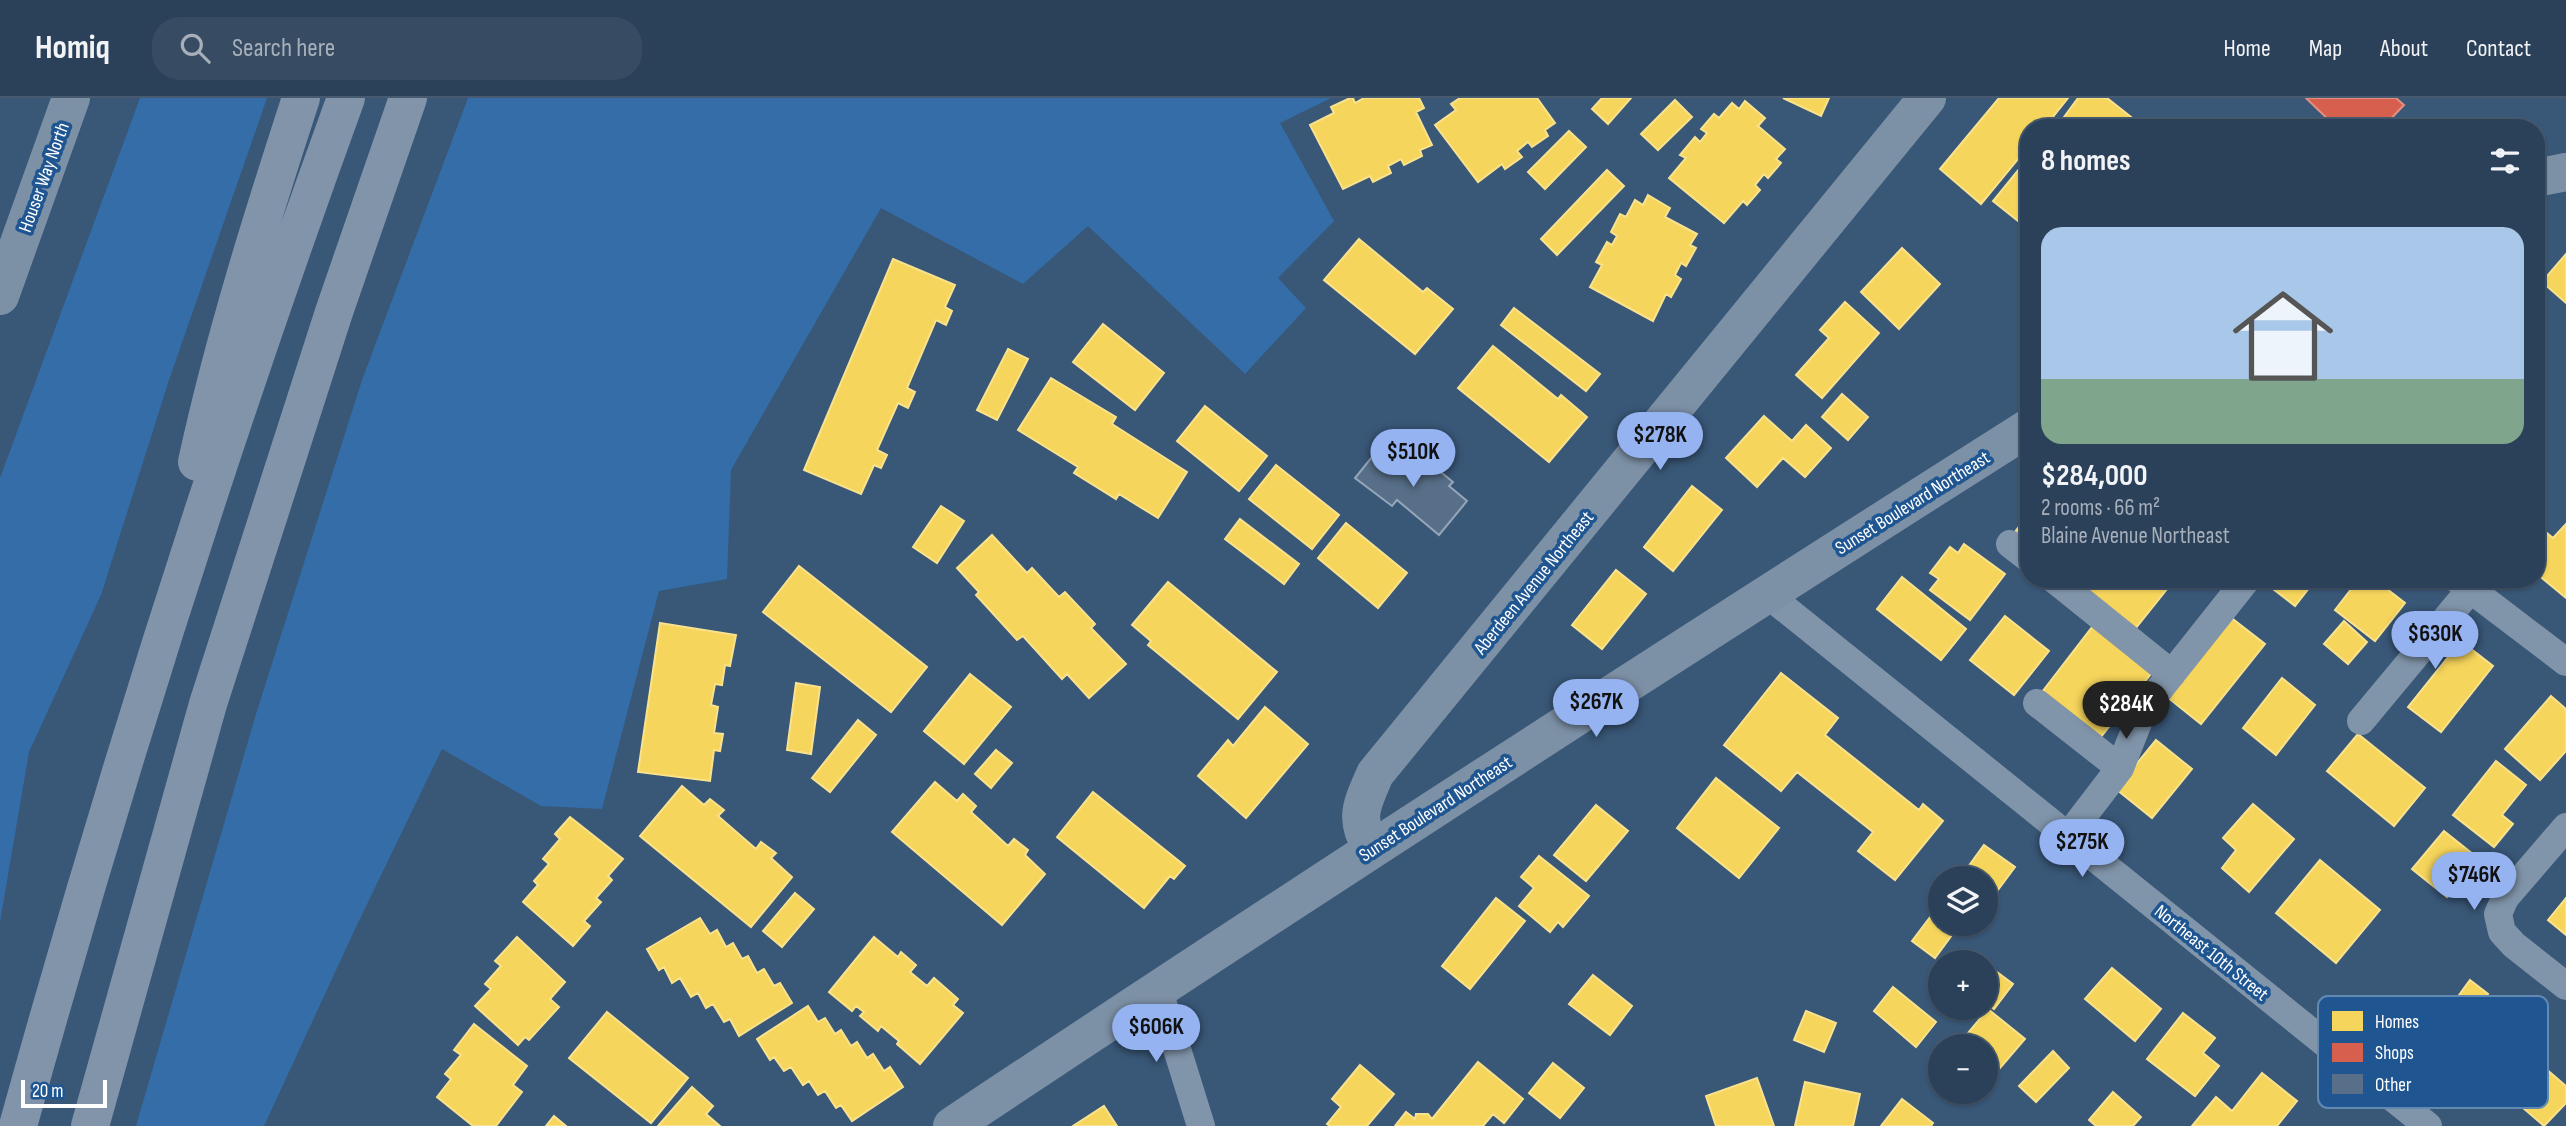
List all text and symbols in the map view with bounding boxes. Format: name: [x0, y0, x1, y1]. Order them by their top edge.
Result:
search box: [152, 17, 642, 80]
text: Homiq: [35, 28, 110, 68]
icon: search: [176, 29, 214, 67]
text: Search here: [232, 33, 335, 64]
text: Home: [2223, 34, 2271, 63]
text: Map: [2309, 34, 2342, 63]
text: About: [2380, 34, 2428, 63]
text: Contact: [2466, 34, 2531, 63]
street label: Houser Way North: [14, 120, 75, 235]
icon: filters: [2486, 142, 2524, 180]
text: 8 homes: [2041, 143, 2130, 179]
icon: home: [2220, 273, 2346, 399]
pin: $278K: [1611, 412, 1709, 472]
text: $278K: [1633, 421, 1687, 449]
pin: $510K: [1364, 430, 1462, 489]
text: $510K: [1386, 438, 1440, 466]
street label: Sunset Boulevard Northeast: [1831, 446, 1995, 560]
text: $284,000: [2041, 458, 2147, 494]
text: 2 rooms · 66 m²: [2041, 494, 2160, 522]
street label: Aberdeen Avenue Northeast: [1469, 507, 1599, 660]
text: Blaine Avenue Northeast: [2041, 522, 2230, 550]
pin: $630K: [2386, 612, 2484, 671]
text: $630K: [2407, 620, 2463, 648]
pin: $267K: [1547, 680, 1645, 739]
pin: $284K: [2077, 682, 2175, 741]
text: $267K: [1569, 688, 1623, 716]
text: $284K: [2098, 690, 2154, 718]
street label: Sunset Boulevard Northeast: [1355, 751, 1517, 867]
pin: $275K: [2033, 820, 2131, 879]
text: $275K: [2055, 828, 2109, 856]
pin: $746K: [2425, 852, 2523, 912]
text: $746K: [2447, 861, 2501, 889]
map controls: [1928, 866, 1998, 1104]
button: layers: [1928, 866, 1998, 936]
street label: Northeast 10th Street: [2149, 900, 2273, 1006]
button: +: [1928, 950, 1998, 1020]
legend: [2318, 996, 2548, 1108]
pin: $606K: [1107, 1004, 1205, 1064]
text: Homes: [2375, 1011, 2419, 1034]
text: $606K: [1128, 1013, 1184, 1041]
button: −: [1928, 1034, 1998, 1104]
text: Shops: [2375, 1042, 2414, 1065]
text: Other: [2375, 1074, 2412, 1097]
scale bar: [21, 1077, 107, 1109]
text: 20 m: [32, 1080, 64, 1103]

